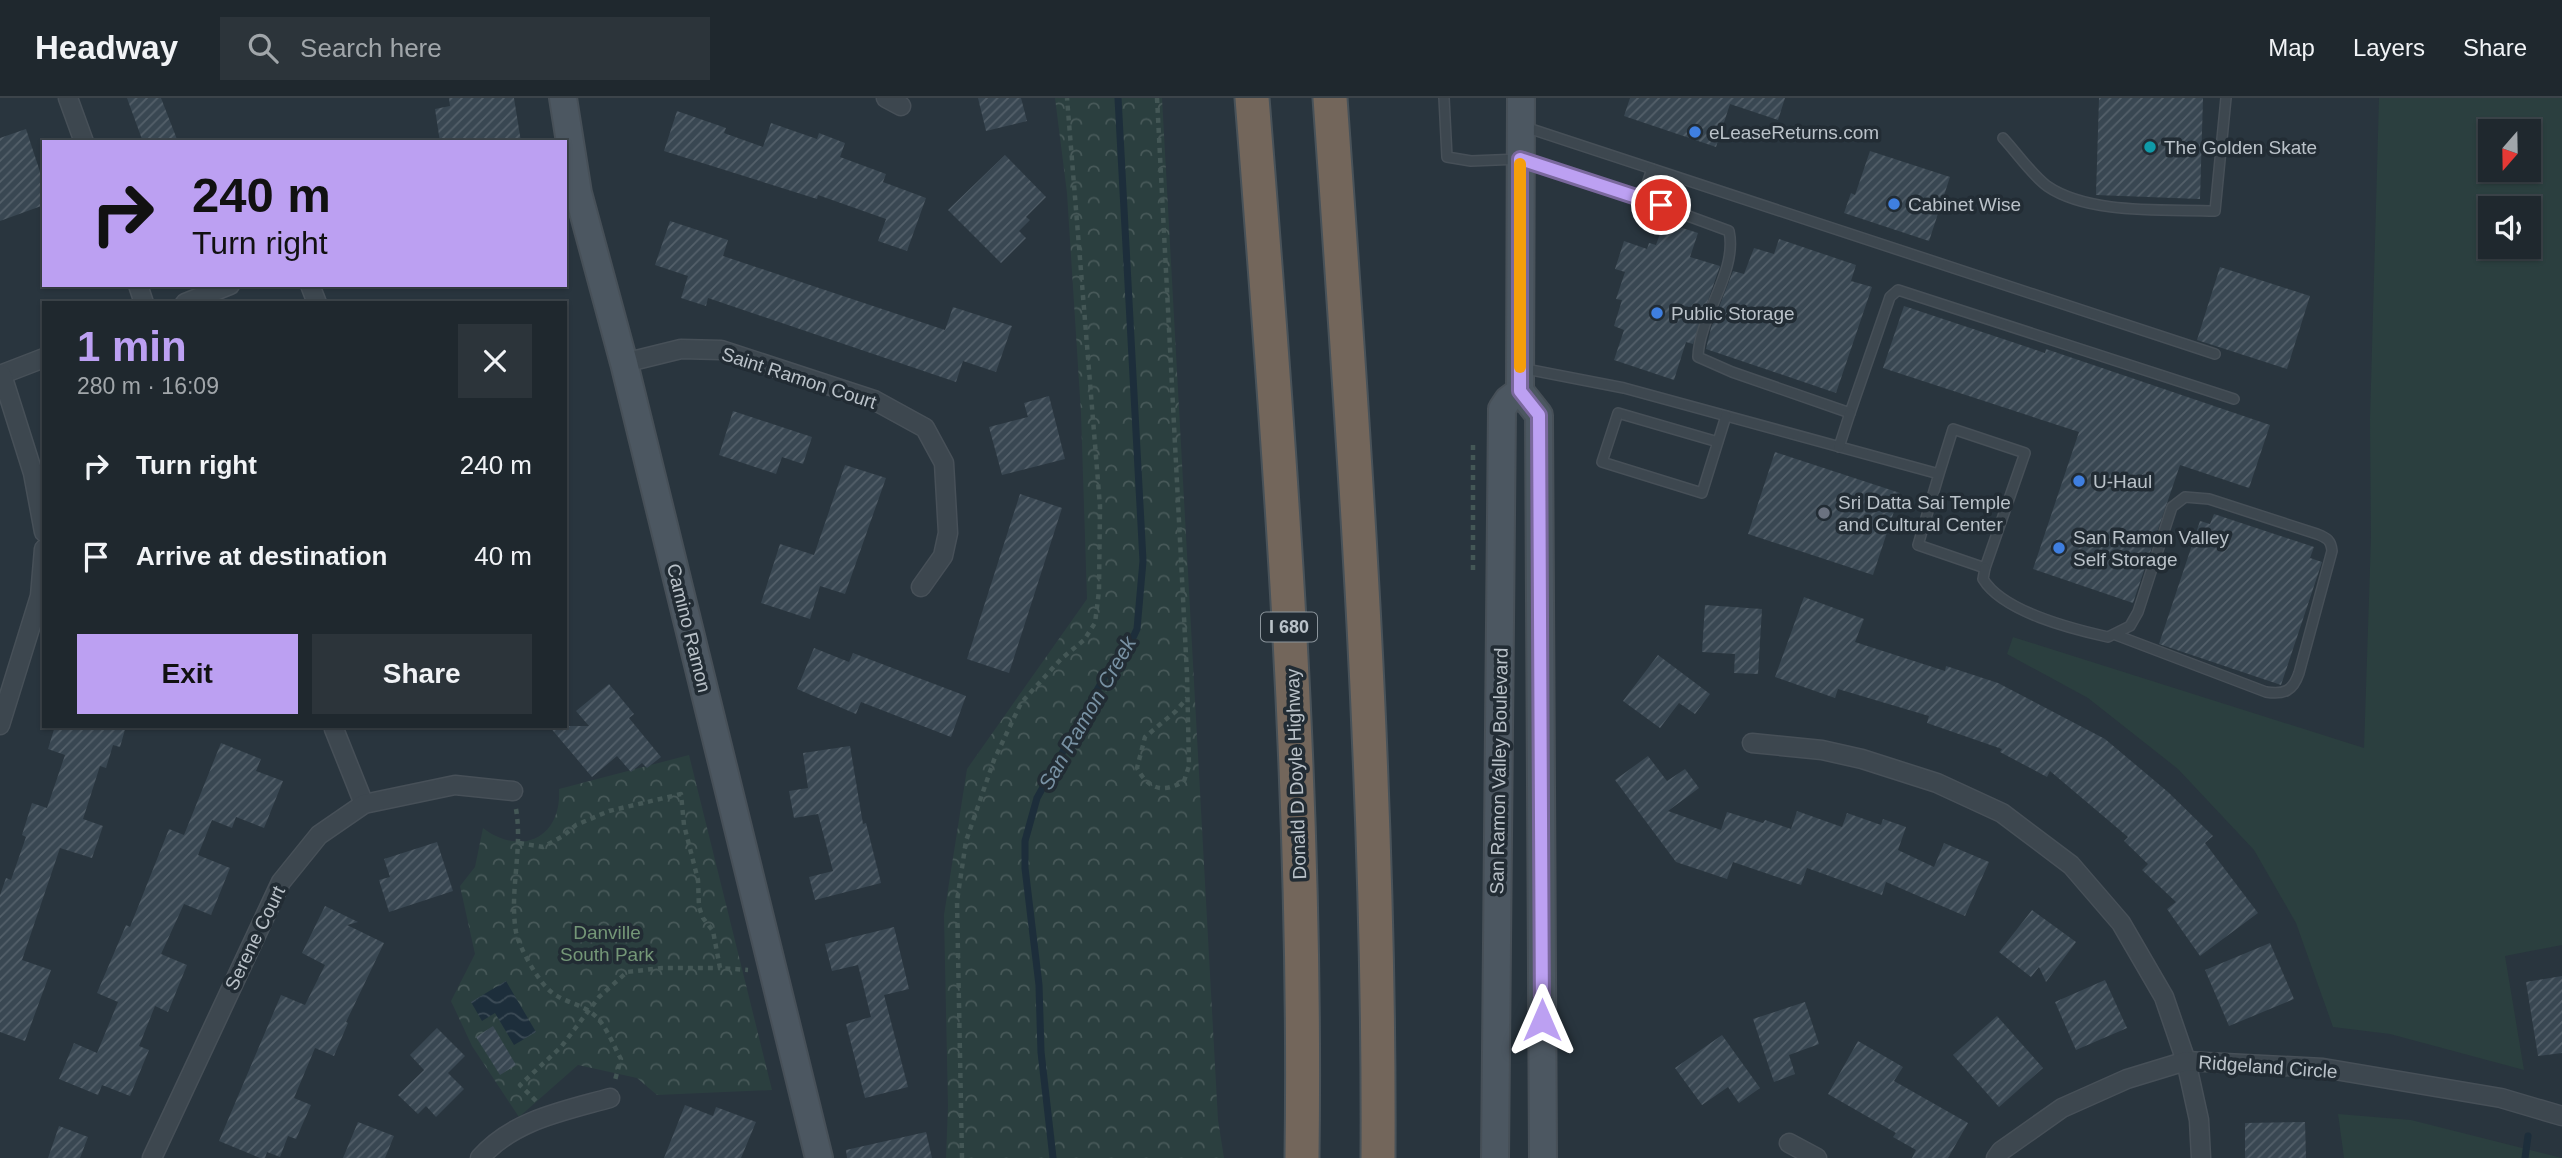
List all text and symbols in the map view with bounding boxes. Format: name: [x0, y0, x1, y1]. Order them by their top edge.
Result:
search box: [220, 17, 710, 80]
text: Headway: [35, 29, 178, 66]
icon: search: [244, 29, 282, 67]
text: Search here: [300, 33, 442, 63]
text: Map: [2268, 34, 2315, 61]
text: Layers: [2353, 34, 2425, 61]
text: Share: [2463, 34, 2527, 61]
north arrow: [2478, 119, 2541, 182]
map controls: [2478, 119, 2541, 259]
place label: eLeaseReturns.com: [1709, 122, 1879, 143]
marker: eLeaseReturns.com: [1687, 124, 1703, 140]
place label: The Golden Skate: [2164, 137, 2317, 158]
marker: The Golden Skate: [2142, 139, 2158, 155]
icon: right: [77, 168, 168, 259]
text: 240 m: [192, 168, 331, 222]
pin: [1631, 175, 1691, 235]
icon: arrive: [1642, 186, 1680, 224]
place label: Cabinet Wise: [1908, 194, 2021, 215]
marker: Cabinet Wise: [1886, 196, 1902, 212]
button: sound: [2478, 196, 2541, 259]
text: Turn right: [192, 225, 328, 261]
place label: Public Storage: [1671, 303, 1795, 324]
marker: Public Storage: [1649, 305, 1665, 321]
text: 1 min: [77, 323, 187, 370]
button: close: [458, 324, 532, 398]
street label: Saint Ramon Court: [719, 343, 880, 413]
text: 280 m · 16:09: [77, 373, 219, 399]
icon: right: [77, 447, 115, 485]
text: Turn right: [136, 450, 257, 480]
text: 240 m: [460, 450, 532, 480]
place label: U-Haul: [2093, 471, 2152, 492]
marker: U-Haul: [2071, 473, 2087, 489]
place label: Sri Datta Sai Temple and Cultural Center: [1838, 492, 2011, 535]
marker: Sri Datta Sai Temple and Cultural Center: [1816, 505, 1832, 521]
place label: San Ramon Valley Self Storage: [2073, 527, 2229, 570]
icon: arrive: [77, 538, 115, 576]
marker: San Ramon Valley Self Storage: [2051, 540, 2067, 556]
text: Arrive at destination: [136, 541, 387, 571]
text: 40 m: [474, 541, 532, 571]
street label: Camino Ramon: [663, 561, 715, 695]
road number: I 680: [1261, 612, 1317, 642]
water label: San Ramon Creek: [1034, 631, 1141, 794]
button: Exit: [77, 634, 298, 714]
button: Share: [312, 634, 532, 714]
street label: San Ramon Valley Boulevard: [1486, 647, 1512, 895]
street label: Donald D Doyle Highway: [1282, 668, 1310, 880]
street label: Serene Court: [221, 882, 290, 993]
park label: Danville South Park: [560, 922, 654, 965]
position arrow: [1505, 983, 1579, 1057]
street label: Ridgeland Circle: [2198, 1052, 2338, 1082]

